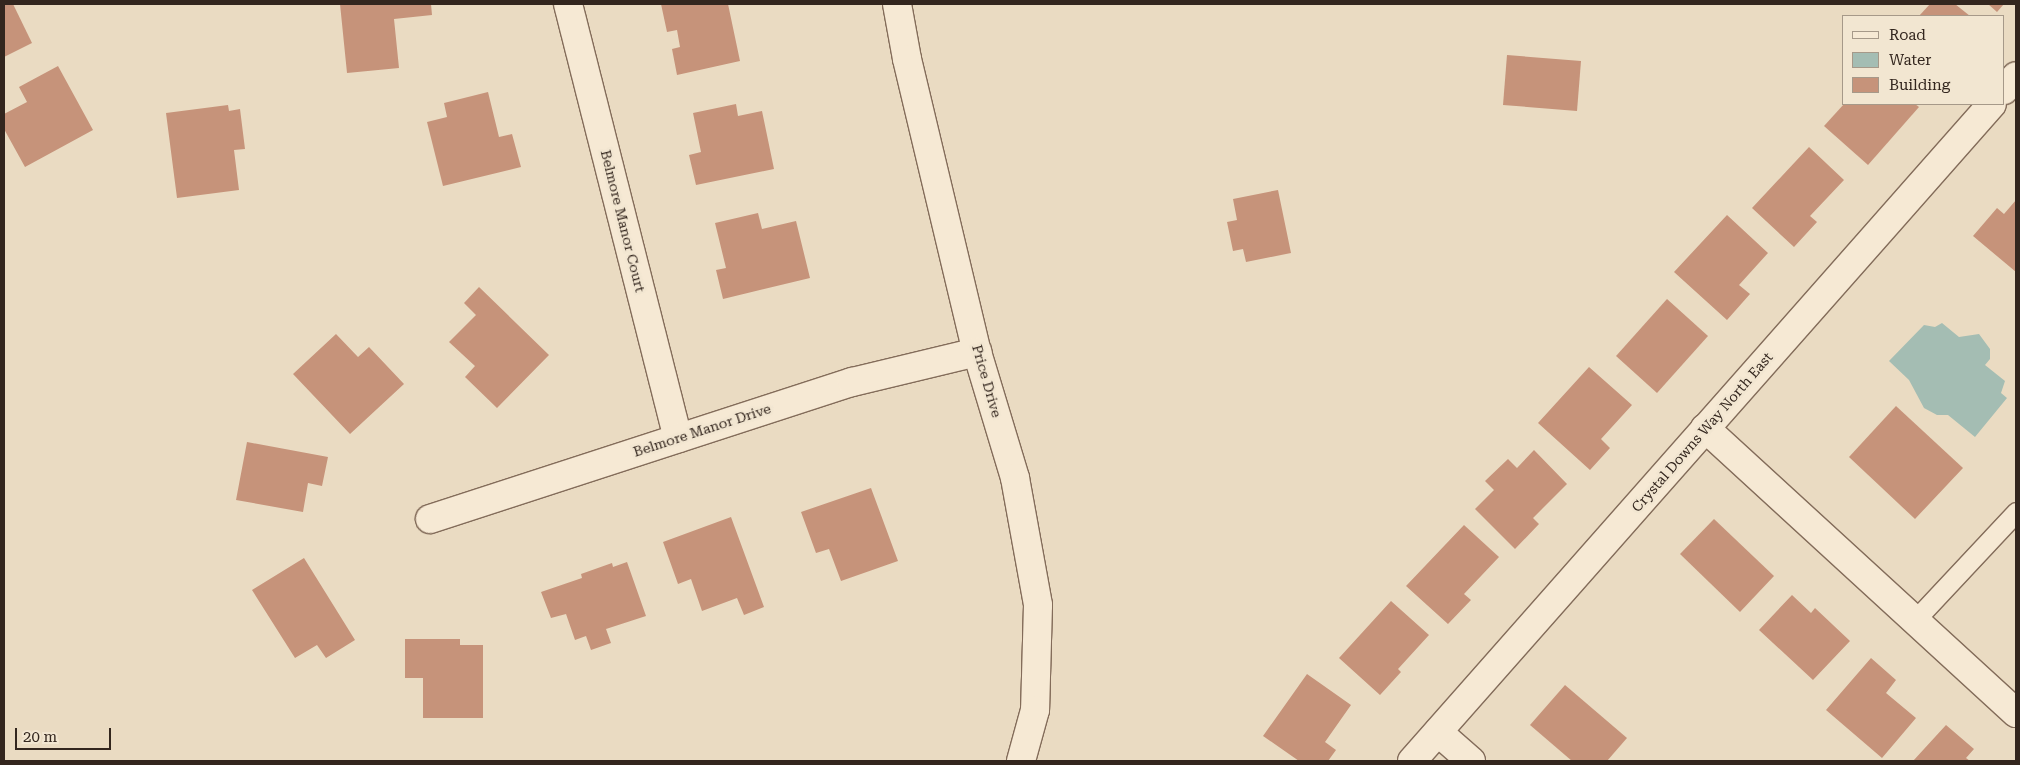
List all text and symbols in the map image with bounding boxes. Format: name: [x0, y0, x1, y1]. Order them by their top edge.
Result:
legend: [1842, 15, 2005, 105]
text: Road: [1889, 26, 1926, 44]
text: Water: [1889, 51, 1931, 69]
text: Building: [1889, 76, 1950, 94]
street label: Belmore Manor Court: [597, 148, 649, 294]
street label: Price Drive: [969, 343, 1005, 419]
street label: Crystal Downs Way North East: [1628, 349, 1776, 515]
street label: Belmore Manor Drive: [631, 400, 773, 460]
scale bar: [18, 718, 114, 750]
text: 20 m: [23, 728, 57, 746]

